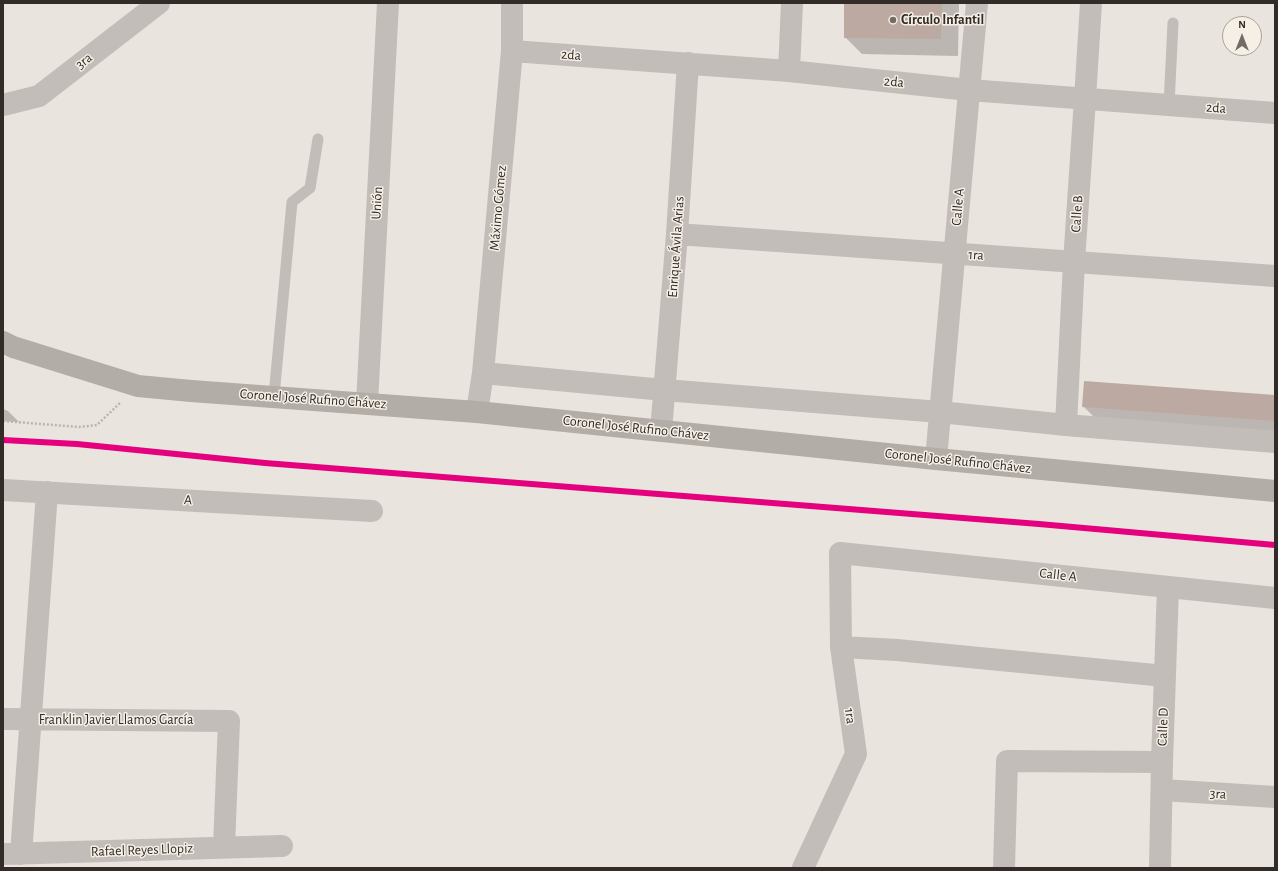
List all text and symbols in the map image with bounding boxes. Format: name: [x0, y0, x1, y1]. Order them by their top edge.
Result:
place label: Círculo Infantil: [901, 12, 984, 28]
marker: Círculo Infantil: [888, 15, 898, 25]
north arrow: [1222, 16, 1262, 56]
text: N: [1238, 19, 1246, 30]
street label: 2da: [560, 46, 582, 64]
street label: 3ra: [72, 49, 96, 73]
street label: 2da: [883, 73, 905, 91]
street label: 2da: [1205, 99, 1227, 117]
street label: Máximo Gómez: [486, 165, 510, 251]
street label: Unión: [368, 186, 386, 220]
street label: Calle A: [948, 188, 968, 226]
street label: Calle B: [1067, 195, 1087, 233]
street label: Enrique Ávila Arias: [664, 196, 688, 298]
street label: 1ra: [968, 246, 984, 264]
street label: Coronel José Rufino Chávez: [239, 386, 387, 412]
street label: Coronel José Rufino Chávez: [562, 412, 710, 444]
street label: Coronel José Rufino Chávez: [884, 445, 1032, 477]
street label: A: [184, 491, 192, 509]
street label: Calle A: [1038, 565, 1078, 585]
street label: 1ra: [841, 707, 859, 725]
street label: Calle D: [1154, 707, 1172, 747]
street label: Franklin Javier Llamos García: [39, 712, 193, 728]
street label: 3ra: [1209, 785, 1227, 803]
street label: Rafael Reyes Llopiz: [90, 840, 194, 860]

